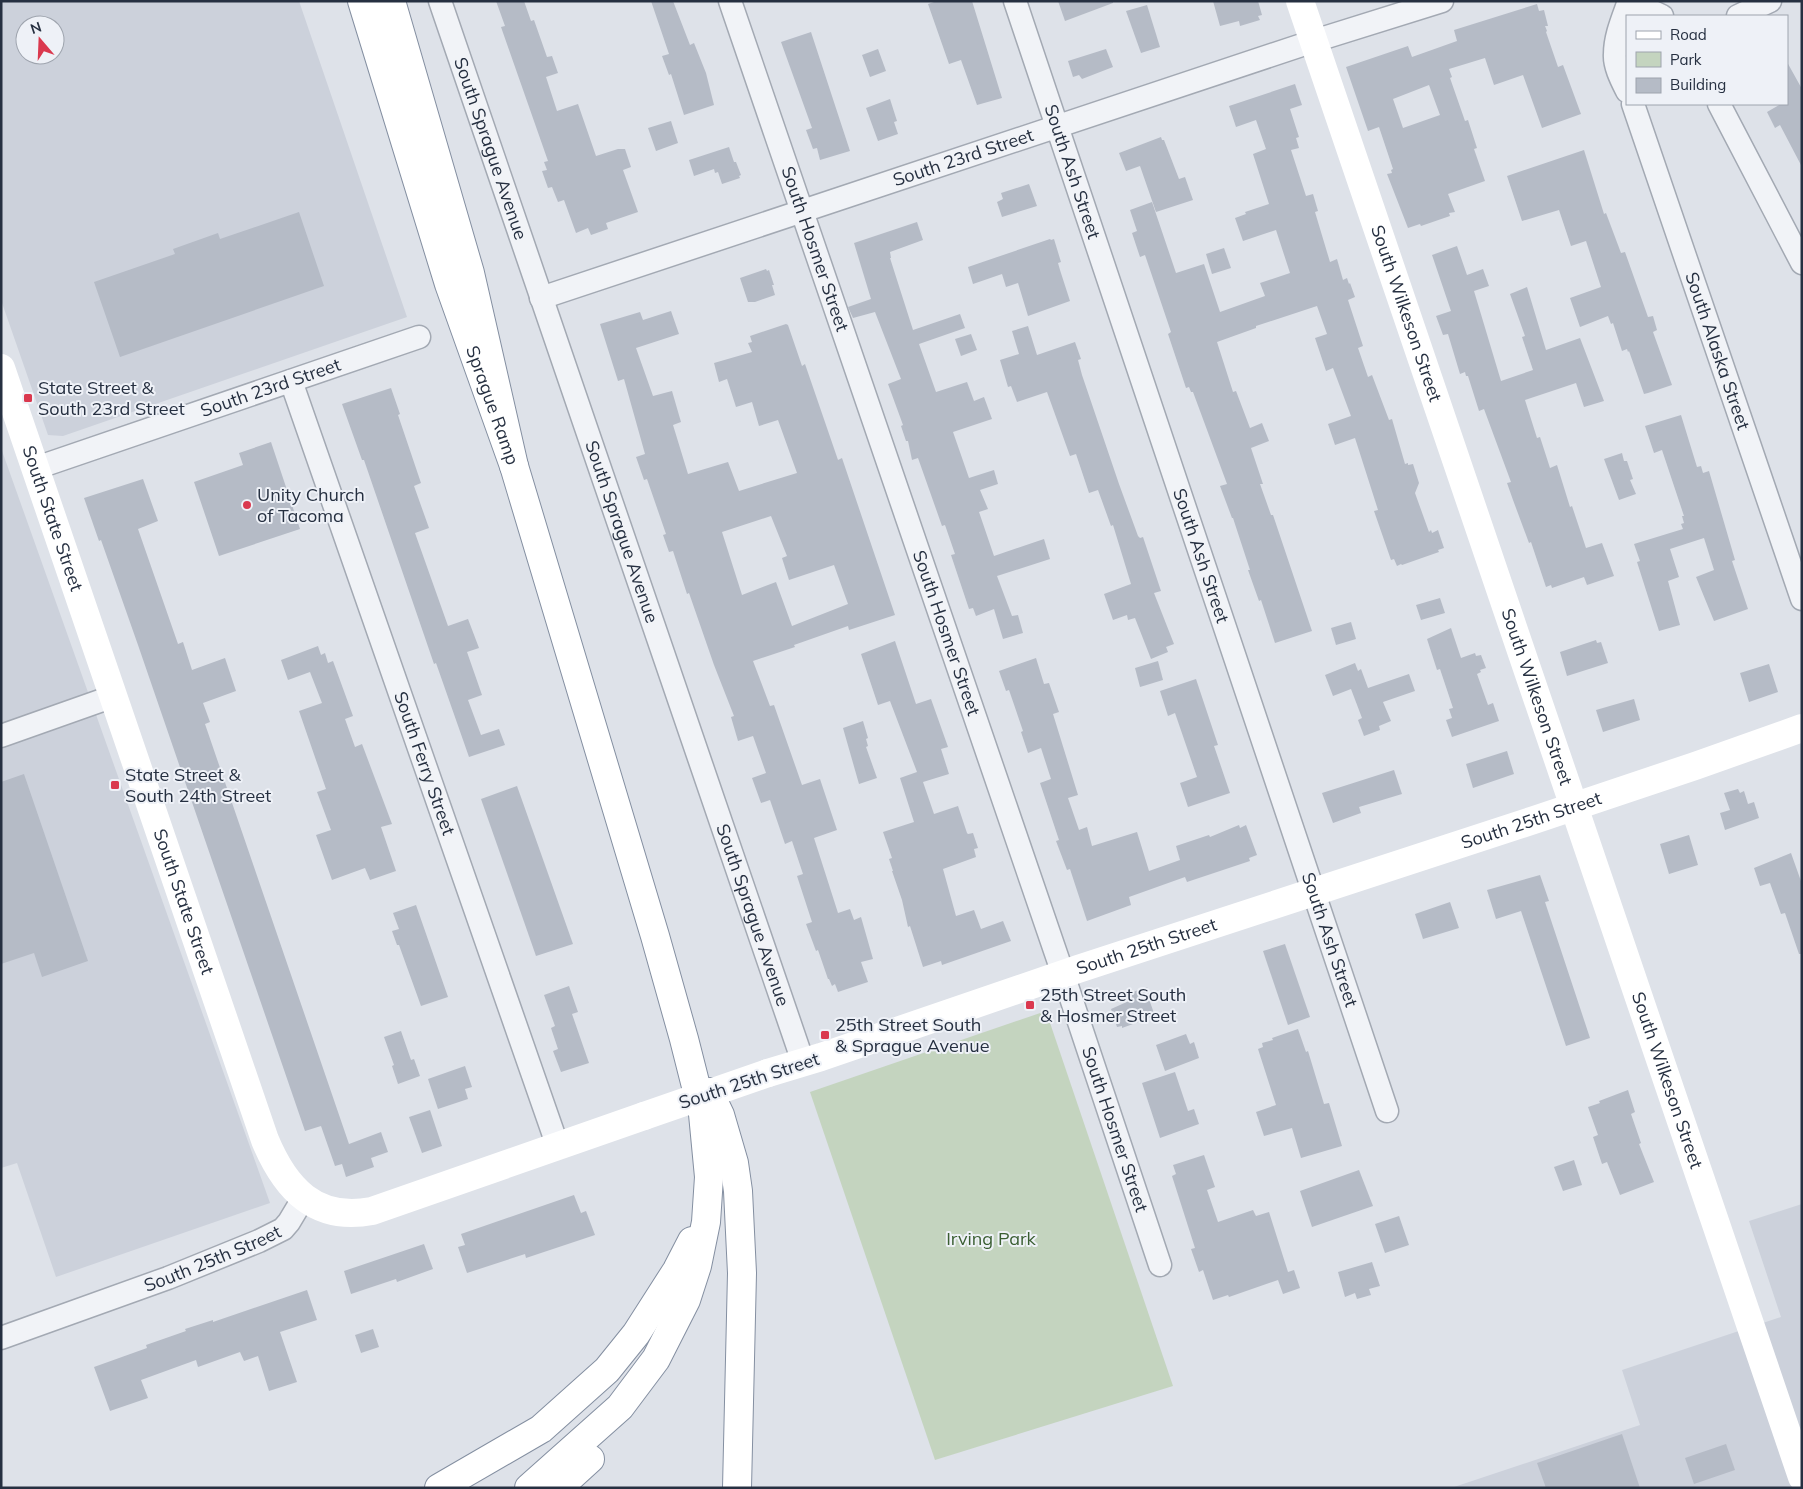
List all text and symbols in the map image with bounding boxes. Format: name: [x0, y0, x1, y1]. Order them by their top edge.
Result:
north arrow: [15, 15, 65, 65]
legend: [1626, 15, 1788, 105]
text: N: [28, 17, 44, 38]
text: Road: [1670, 25, 1707, 44]
text: Park: [1670, 50, 1702, 69]
street label: South Sprague Avenue: [449, 54, 533, 243]
text: Building: [1670, 75, 1726, 94]
street label: South Ash Street: [1039, 101, 1106, 242]
street label: South 23rd Street: [890, 123, 1036, 191]
street label: South Hosmer Street: [776, 163, 854, 334]
street label: South Wilkeson Street: [1366, 222, 1447, 405]
street label: South Alaska Street: [1680, 269, 1755, 433]
street label: Sprague Ramp: [461, 343, 525, 468]
street label: South 23rd Street: [197, 353, 344, 422]
place label: State Street & South 23rd Street: [38, 376, 185, 420]
marker: State Street & South 23rd Street: [22, 392, 34, 404]
street label: South Sprague Avenue: [580, 437, 664, 626]
street label: South State Street: [17, 442, 88, 594]
place label: Unity Church of Tacoma: [257, 483, 365, 527]
street label: South Ash Street: [1168, 485, 1235, 626]
marker: Unity Church of Tacoma: [241, 499, 253, 511]
street label: South Hosmer Street: [908, 547, 986, 718]
street label: South Wilkeson Street: [1496, 605, 1578, 788]
street label: South Ferry Street: [389, 688, 460, 838]
place label: State Street & South 24th Street: [125, 763, 271, 807]
marker: State Street & South 24th Street: [109, 779, 121, 791]
street label: South 25th Street: [1458, 786, 1604, 854]
street label: South Sprague Avenue: [711, 821, 795, 1009]
street label: South State Street: [148, 826, 219, 977]
street label: South Ash Street: [1297, 869, 1363, 1010]
street label: South 25th Street: [1073, 912, 1219, 980]
place label: 25th Street South & Hosmer Street: [1040, 983, 1186, 1027]
street label: South Wilkeson Street: [1627, 989, 1708, 1172]
marker: 25th Street South & Hosmer Street: [1024, 999, 1036, 1011]
place label: 25th Street South & Sprague Avenue: [835, 1013, 989, 1057]
marker: 25th Street South & Sprague Avenue: [819, 1029, 831, 1041]
street label: South Hosmer Street: [1077, 1043, 1153, 1215]
street label: South 25th Street: [676, 1047, 822, 1114]
street label: South 25th Street: [141, 1220, 285, 1297]
park label: Irving Park: [946, 1227, 1037, 1250]

